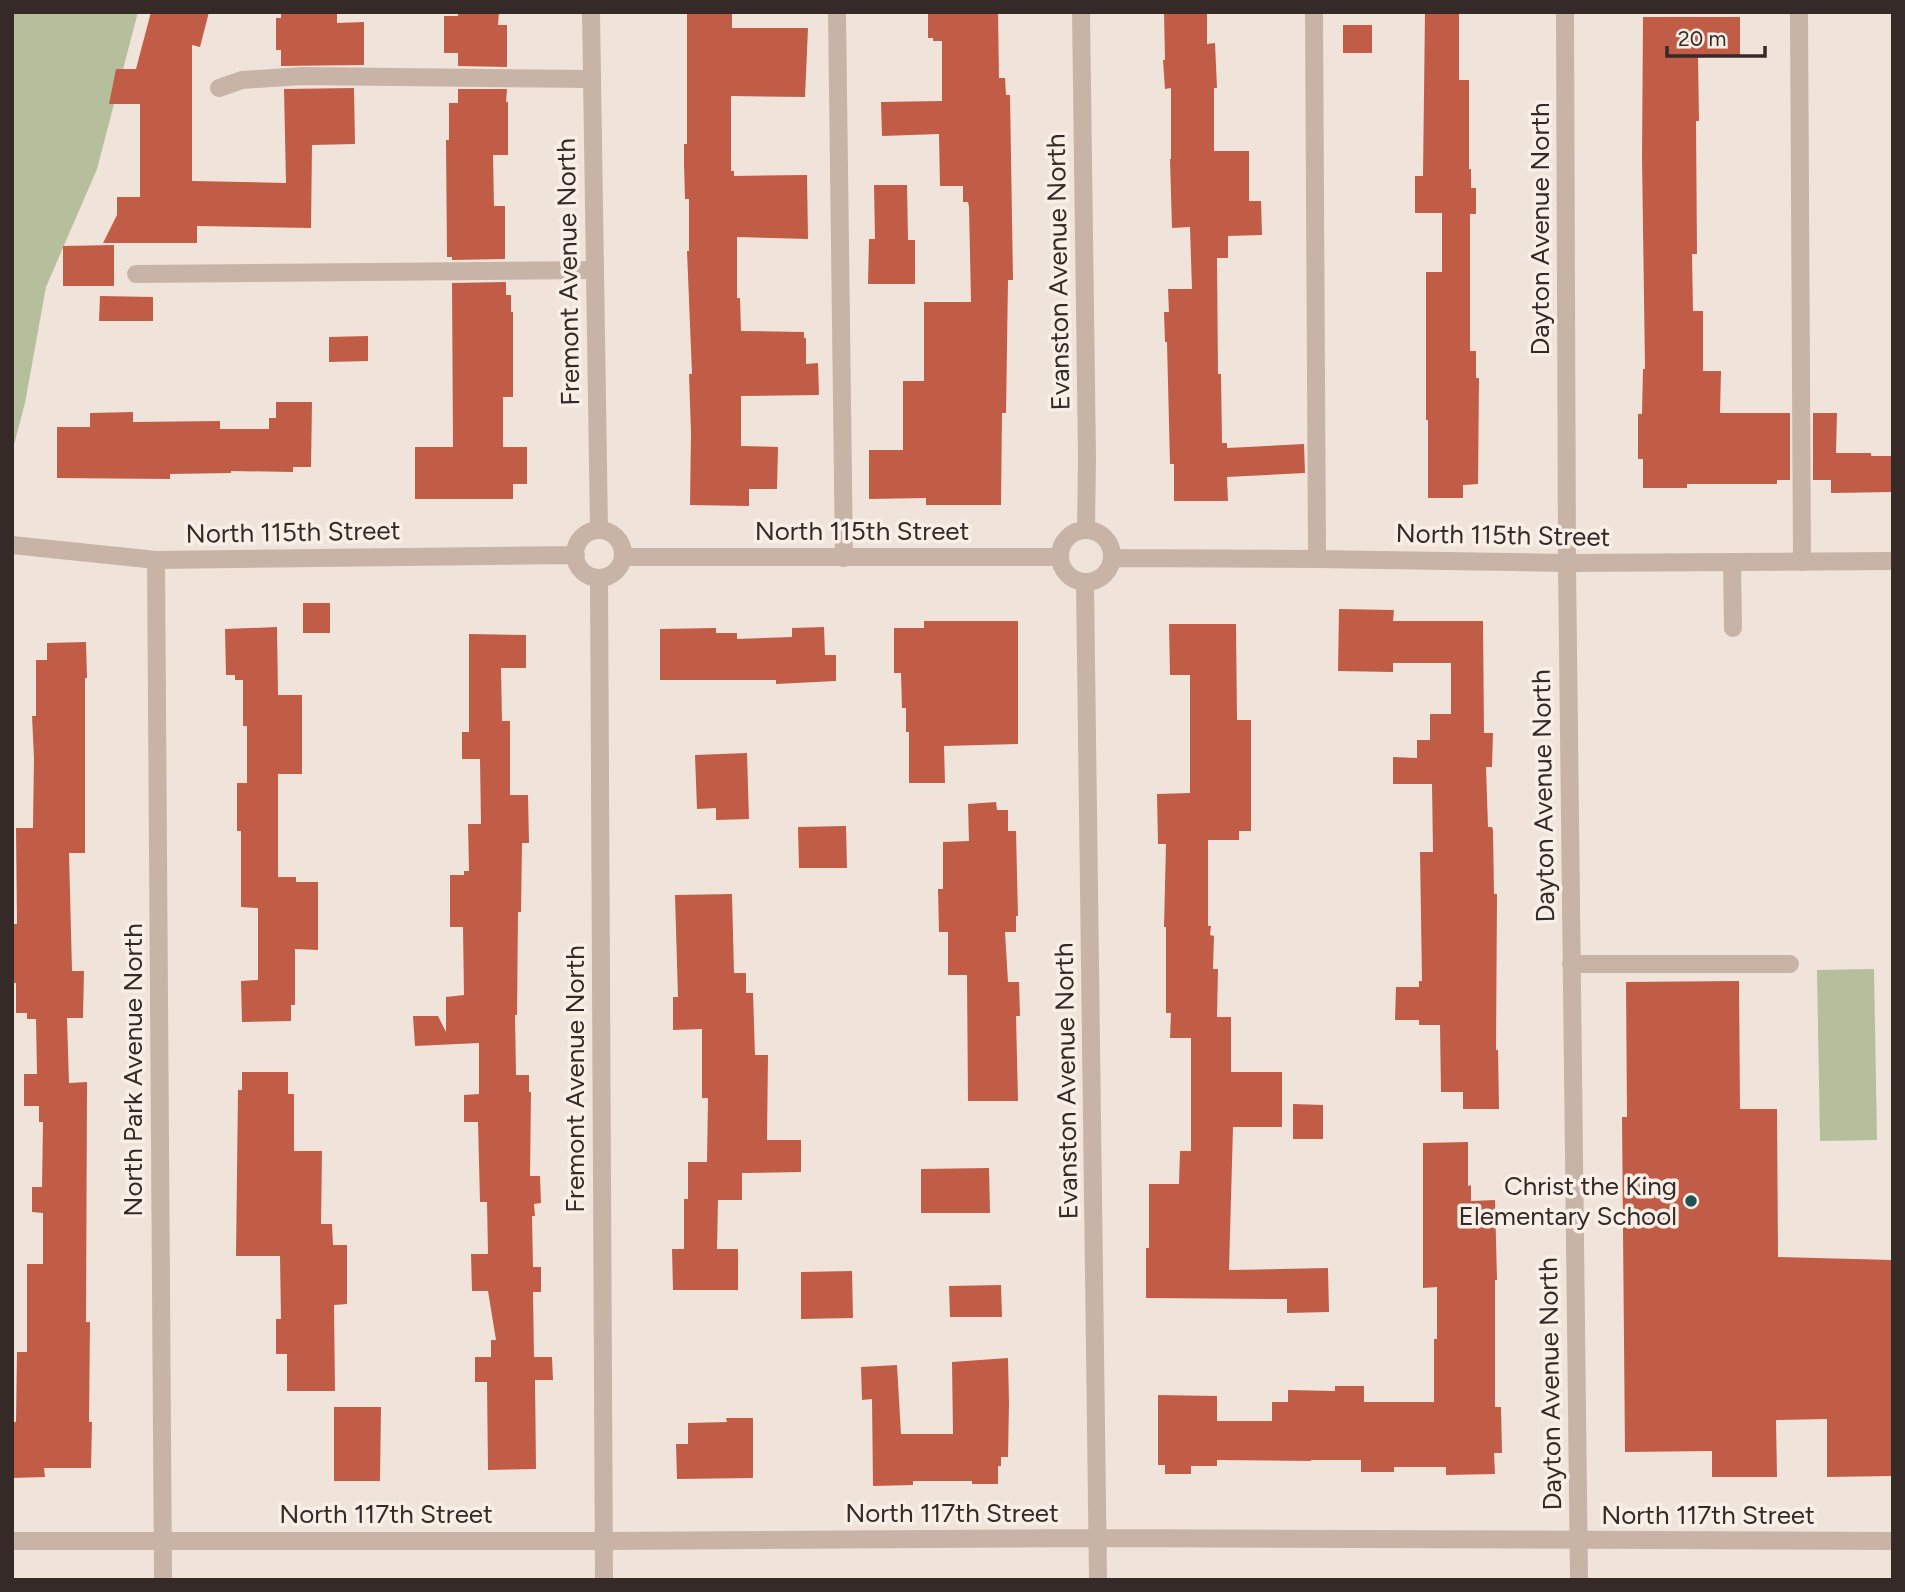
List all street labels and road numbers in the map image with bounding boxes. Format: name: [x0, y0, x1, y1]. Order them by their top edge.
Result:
street label: Dayton Avenue North: [1524, 102, 1556, 356]
street label: Evanston Avenue North: [1040, 133, 1076, 411]
street label: Fremont Avenue North: [550, 138, 586, 406]
street label: North 115th Street: [185, 514, 401, 550]
street label: North 115th Street: [755, 515, 970, 547]
street label: North 115th Street: [1395, 517, 1611, 553]
street label: Dayton Avenue North: [1525, 669, 1561, 923]
street label: North Park Avenue North: [117, 923, 149, 1217]
street label: Evanston Avenue North: [1048, 942, 1084, 1220]
street label: Fremont Avenue North: [559, 945, 591, 1213]
street label: Dayton Avenue North: [1532, 1257, 1568, 1511]
street label: North 117th Street: [845, 1497, 1059, 1529]
street label: North 117th Street: [279, 1498, 493, 1530]
street label: North 117th Street: [1601, 1499, 1815, 1531]

